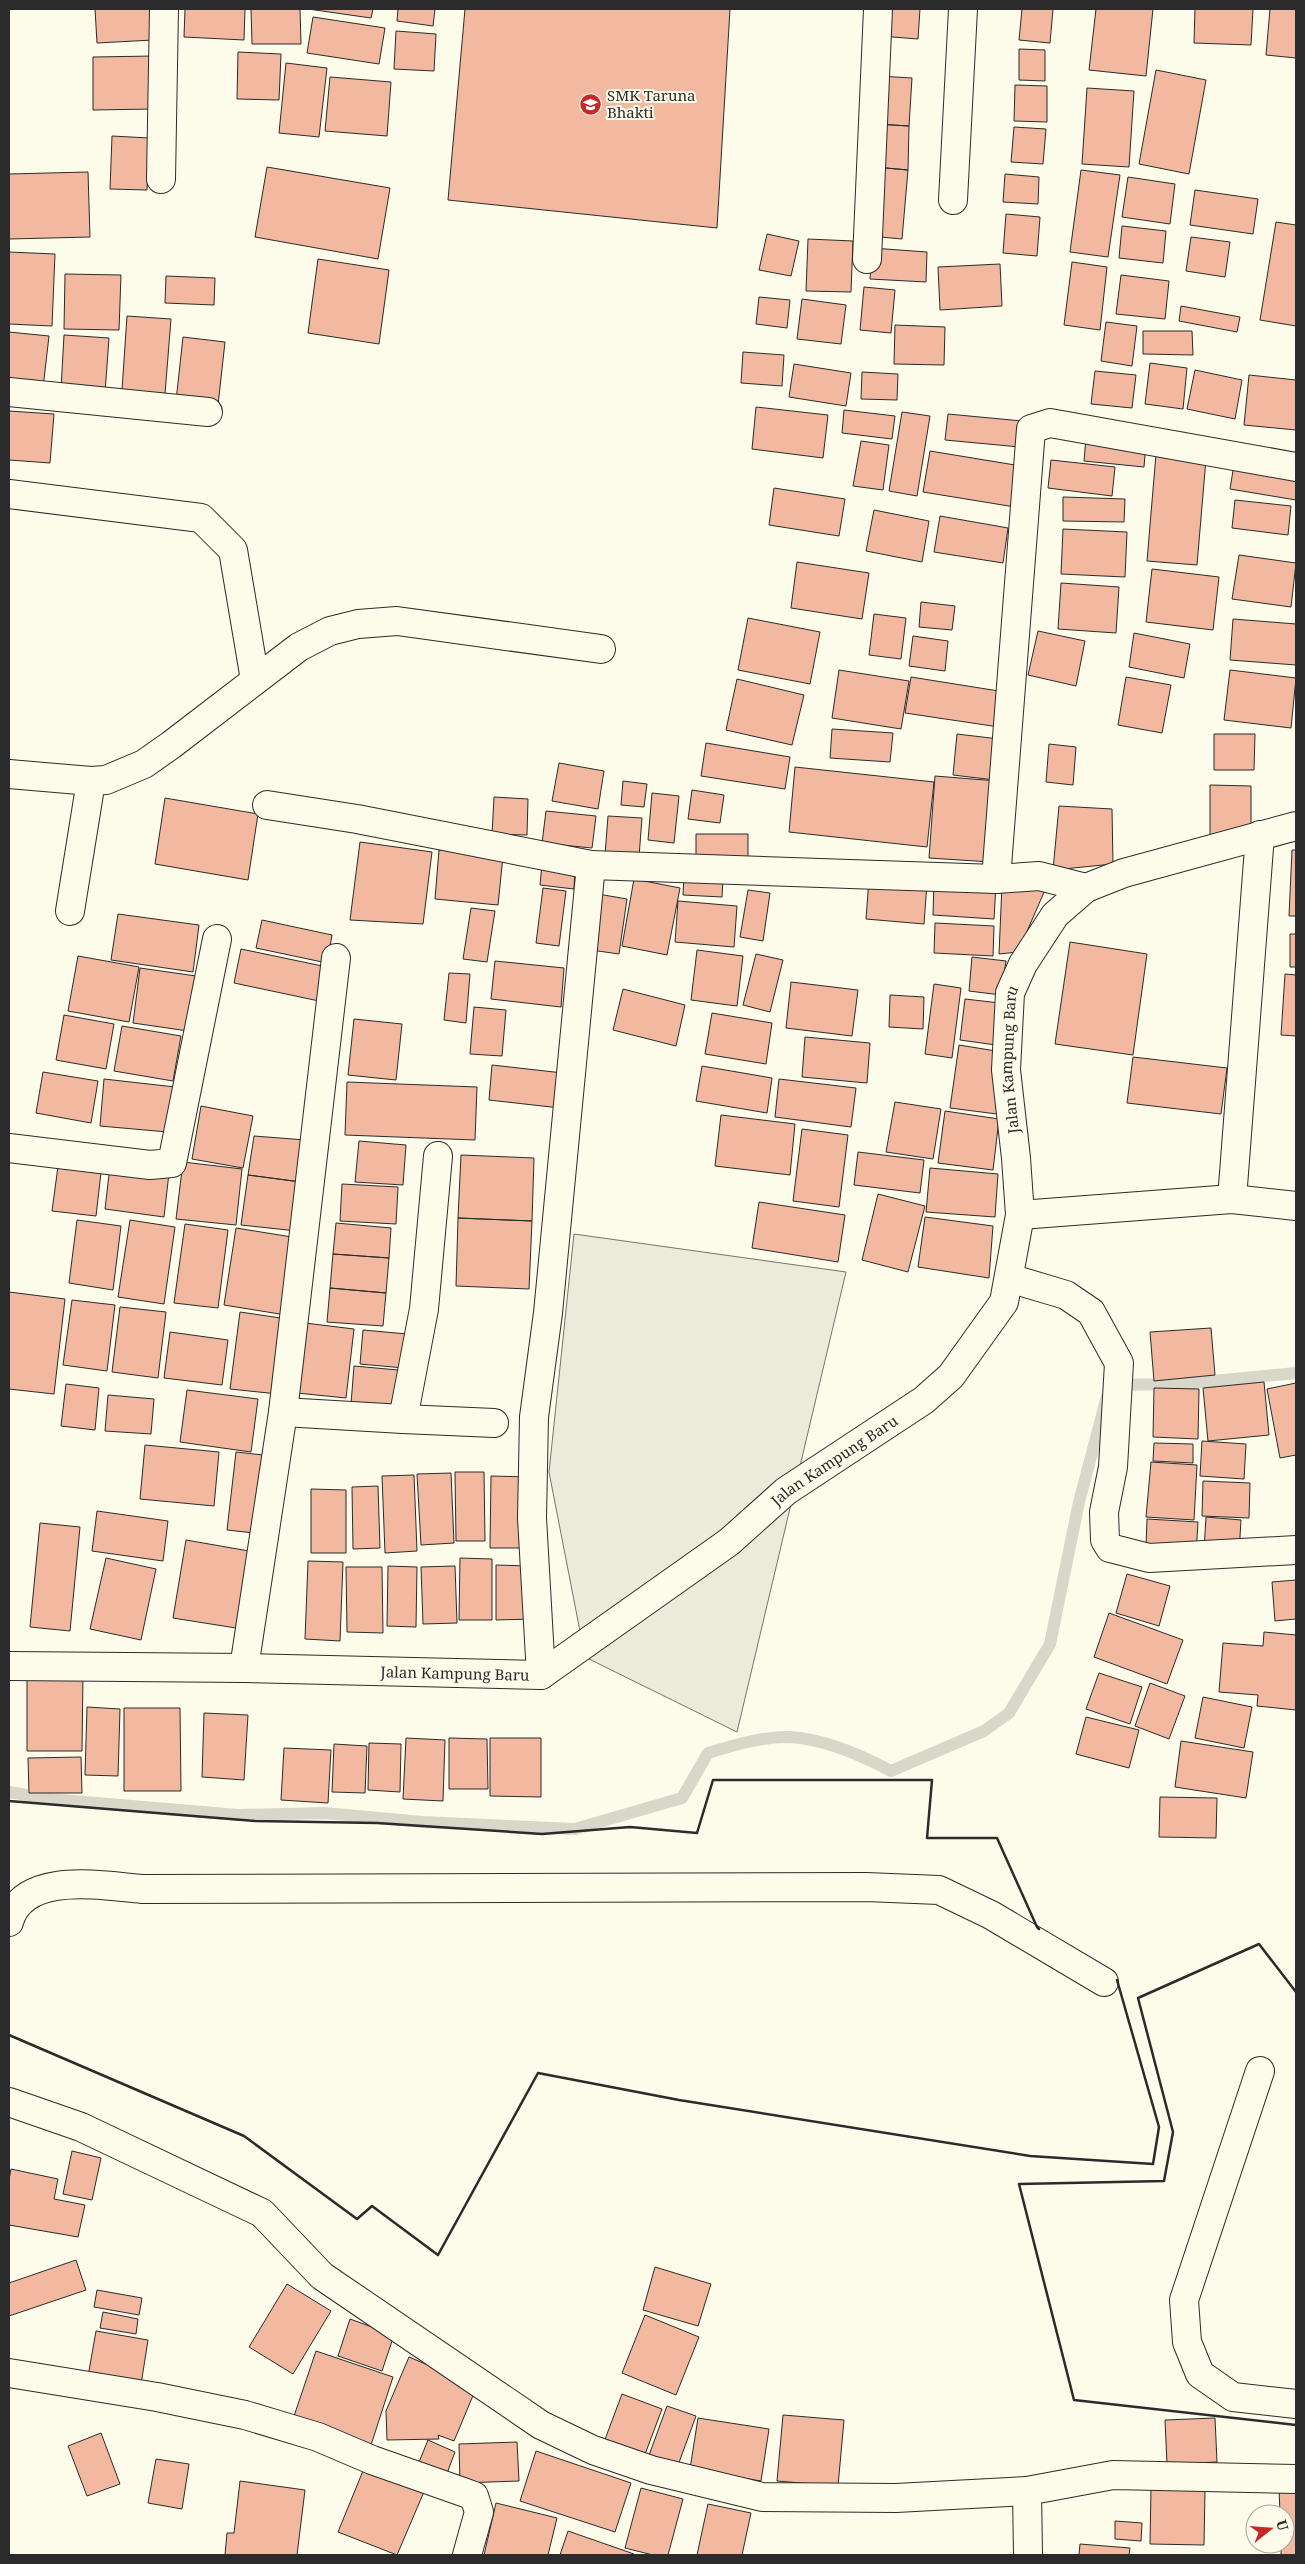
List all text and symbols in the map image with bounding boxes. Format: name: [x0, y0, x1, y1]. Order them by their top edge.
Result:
place label: SMK Taruna Bhakti: [607, 85, 696, 122]
school or university icon: SMK Taruna Bhakti: [579, 92, 603, 116]
street label: Jalan Kampung Baru: [996, 981, 1023, 1136]
street label: Jalan Kampung Baru: [766, 1410, 902, 1511]
street label: Jalan Kampung Baru: [379, 1661, 530, 1685]
north arrow: [1245, 2504, 1295, 2554]
text: U: [1272, 2517, 1294, 2533]

